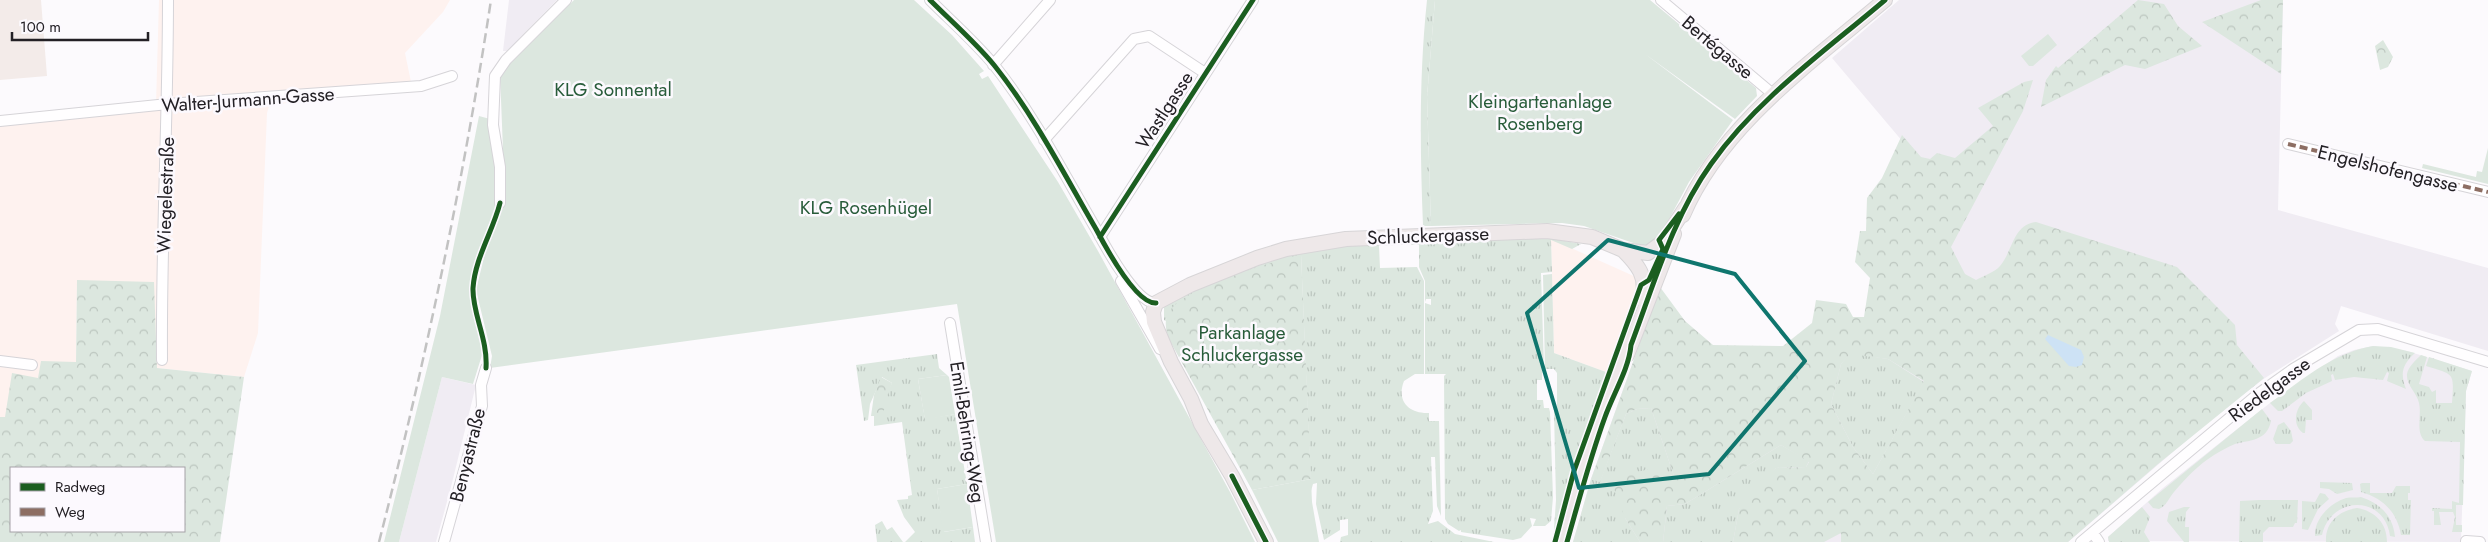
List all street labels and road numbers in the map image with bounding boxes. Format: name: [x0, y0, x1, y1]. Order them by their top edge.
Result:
street label: Bertégasse: [1676, 9, 1760, 86]
street label: Wastlgasse: [1129, 66, 1200, 154]
street label: Walter-Jurmann-Gasse: [161, 80, 336, 119]
street label: Wiegelestraße: [150, 136, 181, 254]
street label: Engelshofengasse: [2315, 138, 2461, 199]
street label: Schluckergasse: [1367, 220, 1490, 251]
street label: Riedelgasse: [2223, 350, 2316, 428]
street label: Emil-Behring-Weg: [943, 359, 992, 505]
street label: Benyastraße: [443, 405, 492, 505]

